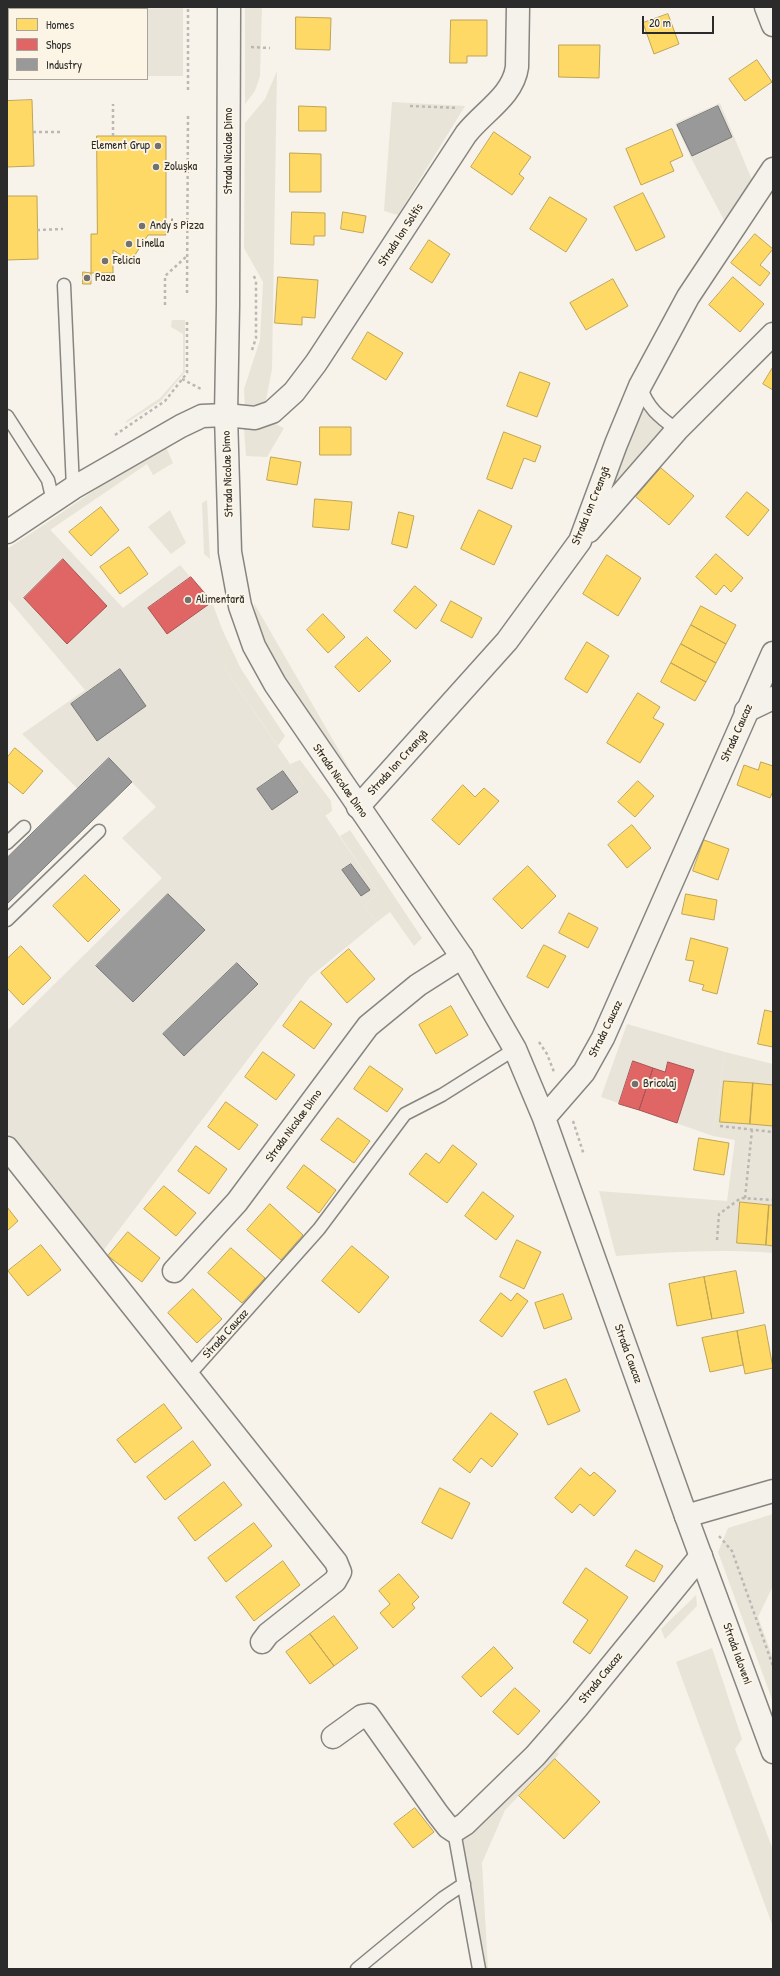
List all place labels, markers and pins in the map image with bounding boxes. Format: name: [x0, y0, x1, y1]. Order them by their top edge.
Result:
place label: Element Grup: [91, 139, 150, 153]
marker: Element Grup: [153, 141, 163, 151]
place label: Zolușka: [164, 160, 197, 174]
marker: Zolușka: [151, 162, 161, 172]
place label: Andy's Pizza: [150, 219, 204, 233]
marker: Andy's Pizza: [137, 221, 147, 231]
place label: Linella: [137, 237, 164, 251]
marker: Linella: [124, 239, 134, 249]
place label: Felicia: [113, 254, 140, 268]
marker: Felicia: [100, 256, 110, 266]
place label: Paza: [95, 271, 115, 285]
marker: Paza: [82, 273, 92, 283]
place label: Alimentară: [196, 593, 244, 607]
marker: Alimentară: [183, 595, 193, 605]
place label: Bricolaj: [643, 1077, 677, 1091]
marker: Bricolaj: [630, 1079, 640, 1089]

